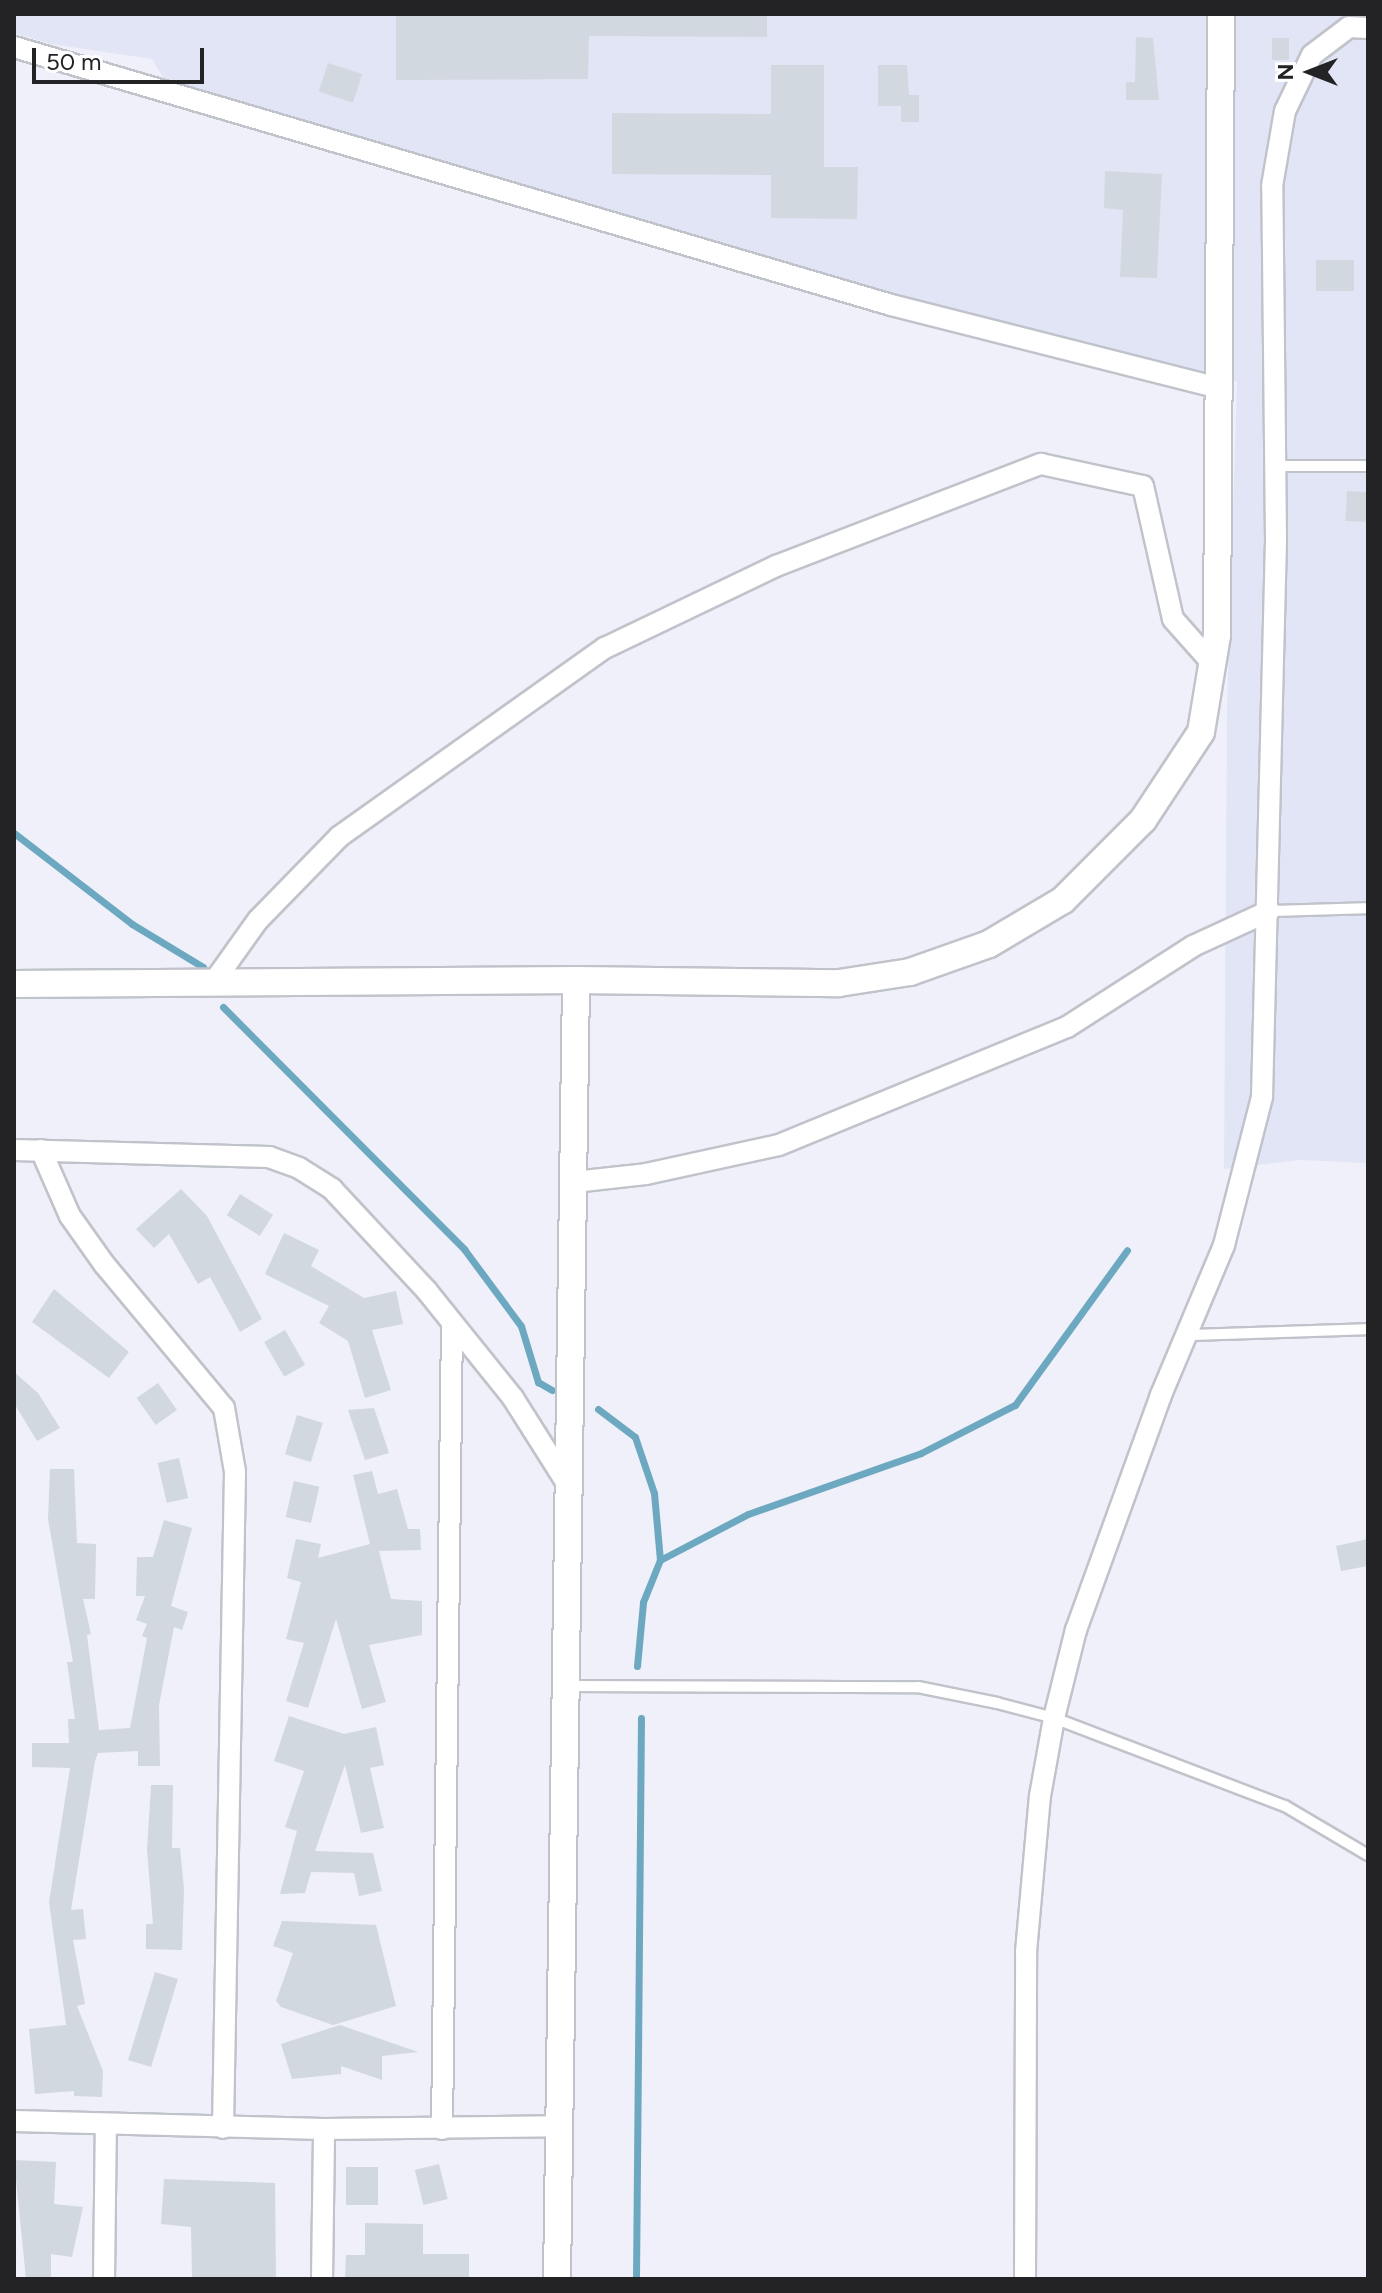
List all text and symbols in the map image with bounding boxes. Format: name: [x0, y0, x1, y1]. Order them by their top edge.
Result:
scale bar: [36, 32, 208, 82]
north arrow: [1270, 32, 1350, 112]
text: 50 m: [46, 47, 102, 76]
text: N: [1272, 64, 1299, 81]

